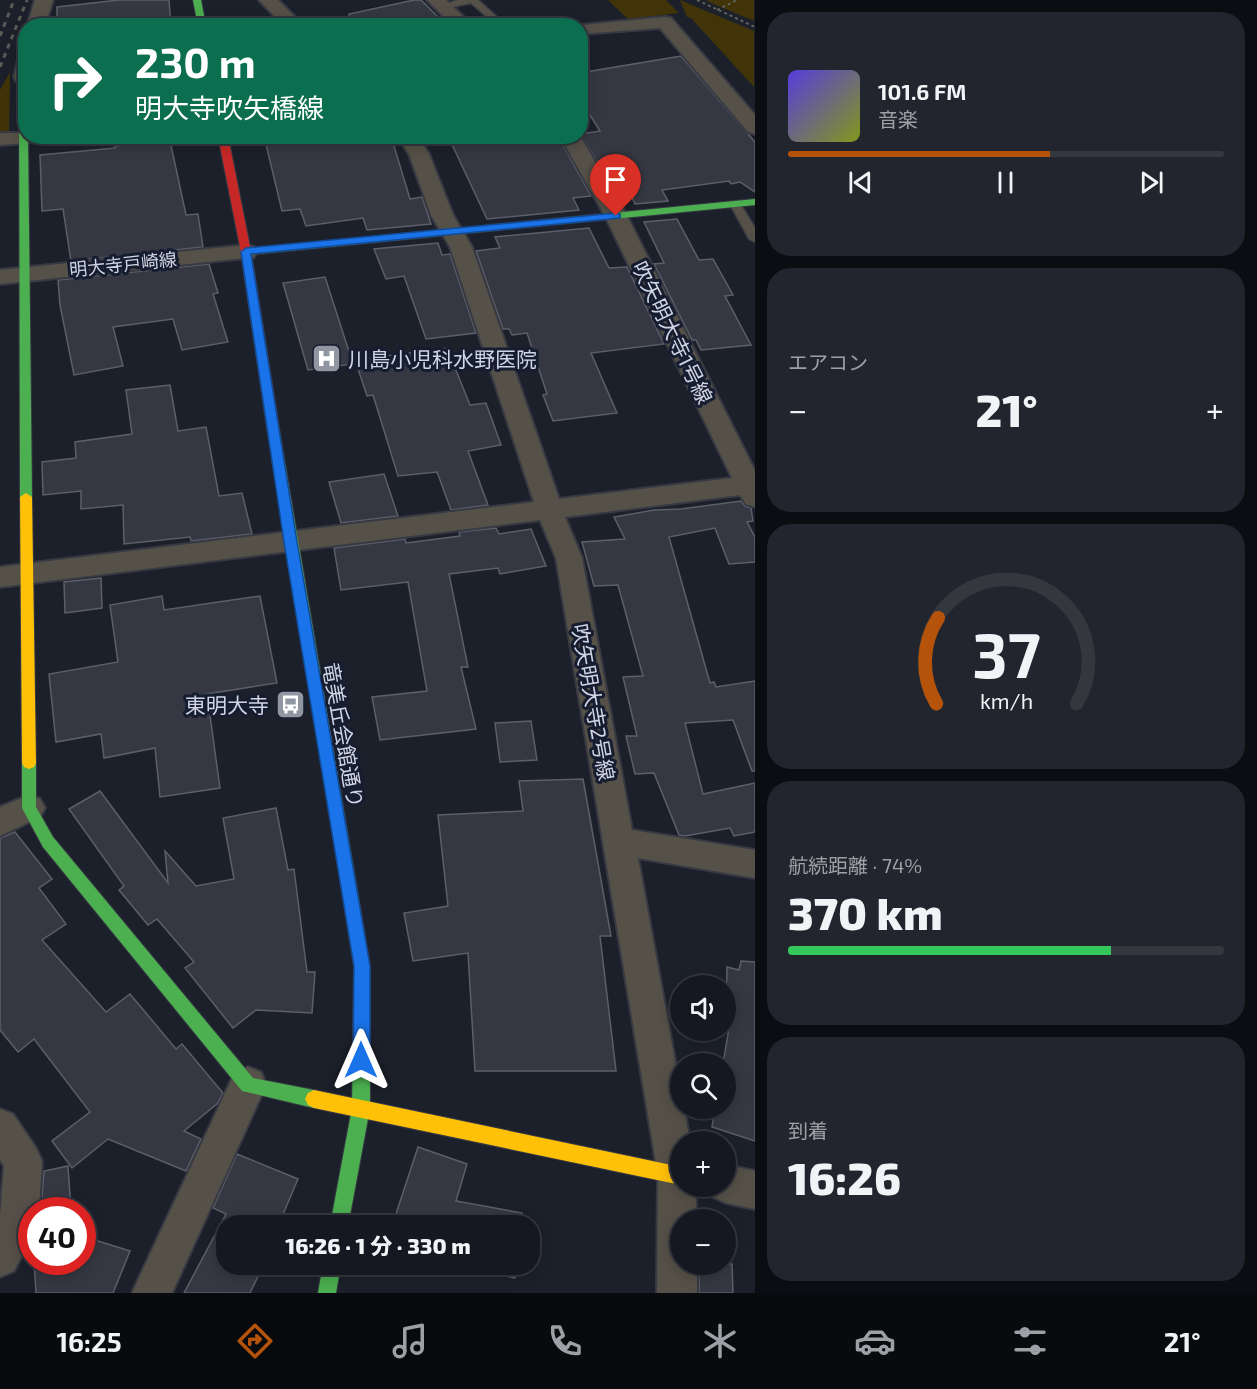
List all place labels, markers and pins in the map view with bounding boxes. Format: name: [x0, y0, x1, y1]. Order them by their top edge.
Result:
pin: [590, 154, 641, 216]
hospital icon: 川島小児科水野医院: [311, 342, 343, 374]
place label: 川島小児科水野医院: [348, 346, 537, 371]
bus stop icon: 東明大寺: [274, 688, 306, 720]
place label: 東明大寺: [185, 692, 269, 717]

